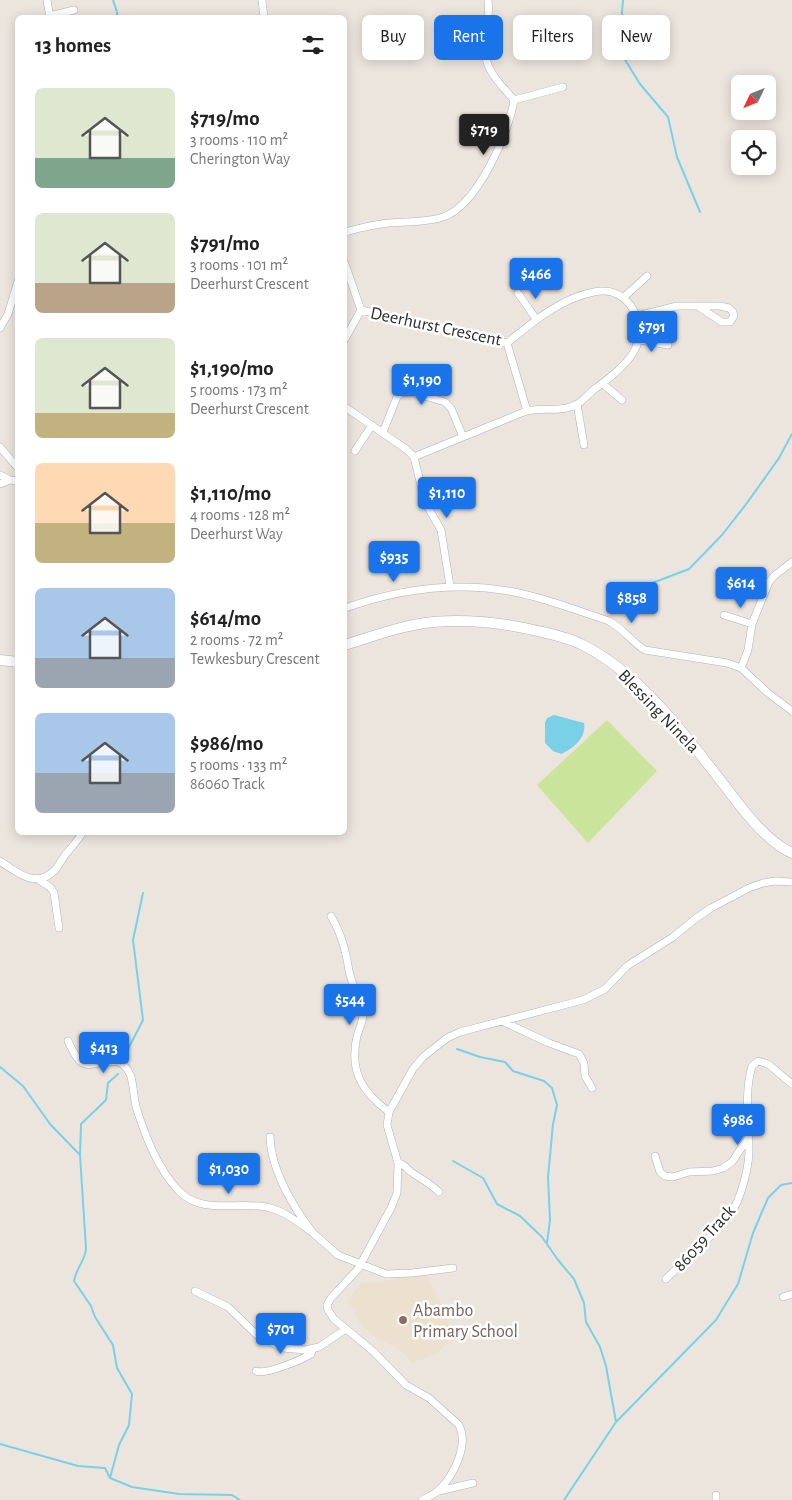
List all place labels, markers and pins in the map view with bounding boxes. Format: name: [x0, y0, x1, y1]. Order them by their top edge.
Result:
pin: $719: [454, 114, 514, 156]
pin: $466: [506, 258, 566, 300]
pin: $791: [622, 310, 682, 353]
pin: $1,190: [381, 364, 463, 406]
pin: $1,110: [406, 476, 488, 519]
pin: $935: [364, 540, 424, 583]
pin: $614: [711, 566, 771, 609]
pin: $858: [602, 582, 662, 624]
pin: $544: [320, 984, 380, 1026]
pin: $413: [74, 1032, 134, 1074]
pin: $986: [708, 1104, 768, 1146]
pin: $1,030: [188, 1152, 270, 1195]
place label: Abambo Primary School: [413, 1302, 518, 1341]
pin: $701: [251, 1312, 311, 1355]
marker: Abambo Primary School: [397, 1314, 409, 1326]

